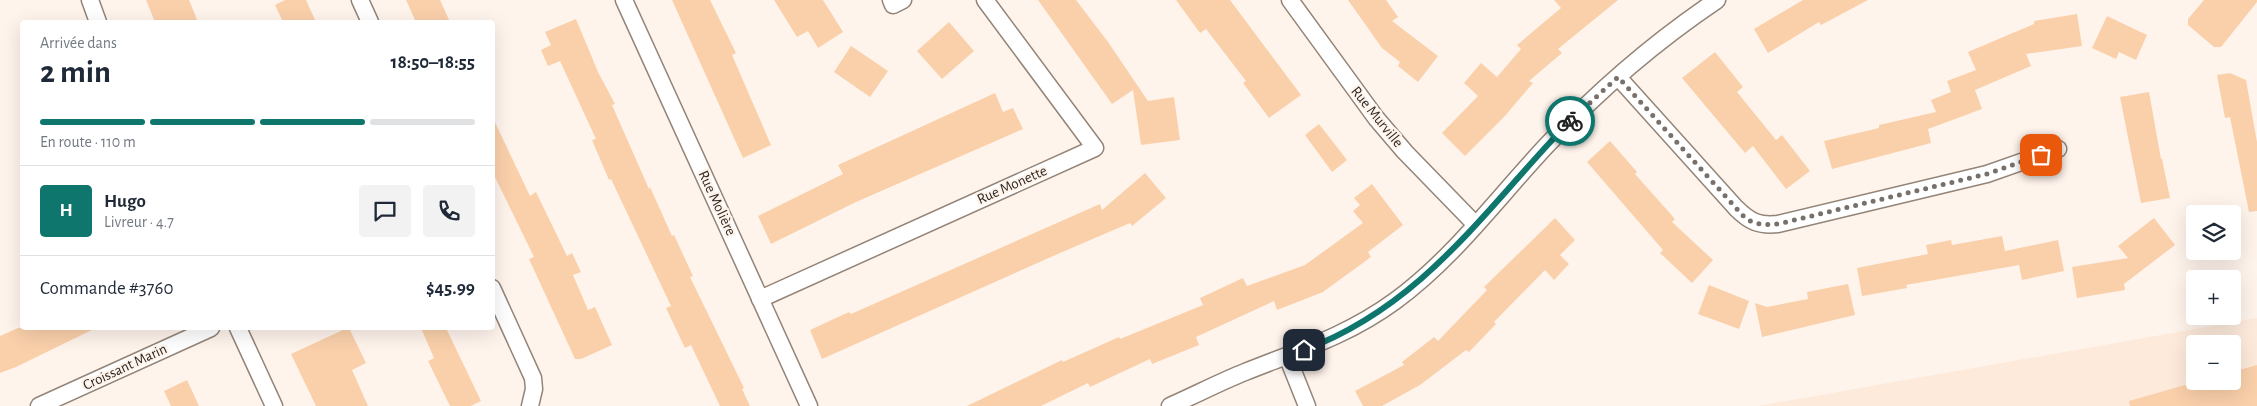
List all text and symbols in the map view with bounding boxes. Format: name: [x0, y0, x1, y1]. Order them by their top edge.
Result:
text: Arrivée dans: [40, 35, 117, 51]
text: 18:50–18:55: [391, 53, 475, 72]
text: 2 min: [40, 56, 111, 88]
street label: Rue Murville: [1348, 84, 1406, 150]
courier: [1545, 96, 1595, 146]
icon: bike: [1556, 107, 1584, 135]
text: En route · 110 m: [40, 134, 136, 150]
pin: [2020, 134, 2062, 176]
icon: bag: [2027, 141, 2055, 169]
street label: Rue Monette: [975, 163, 1049, 207]
street label: Rue Molière: [695, 168, 739, 238]
button: chat: [359, 185, 411, 237]
button: phone: [423, 185, 475, 237]
text: Hugo: [104, 192, 146, 211]
text: H: [59, 201, 73, 220]
map controls: [2186, 205, 2241, 390]
button: layers: [2186, 205, 2241, 260]
text: Livreur · 4.7: [104, 214, 174, 230]
button: +: [2186, 270, 2241, 325]
text: Commande #3760: [40, 279, 174, 298]
text: $45.99: [426, 279, 475, 298]
pin: [1283, 329, 1325, 371]
button: −: [2186, 335, 2241, 390]
icon: home: [1290, 336, 1318, 364]
street label: Croissant Marin: [81, 341, 169, 393]

